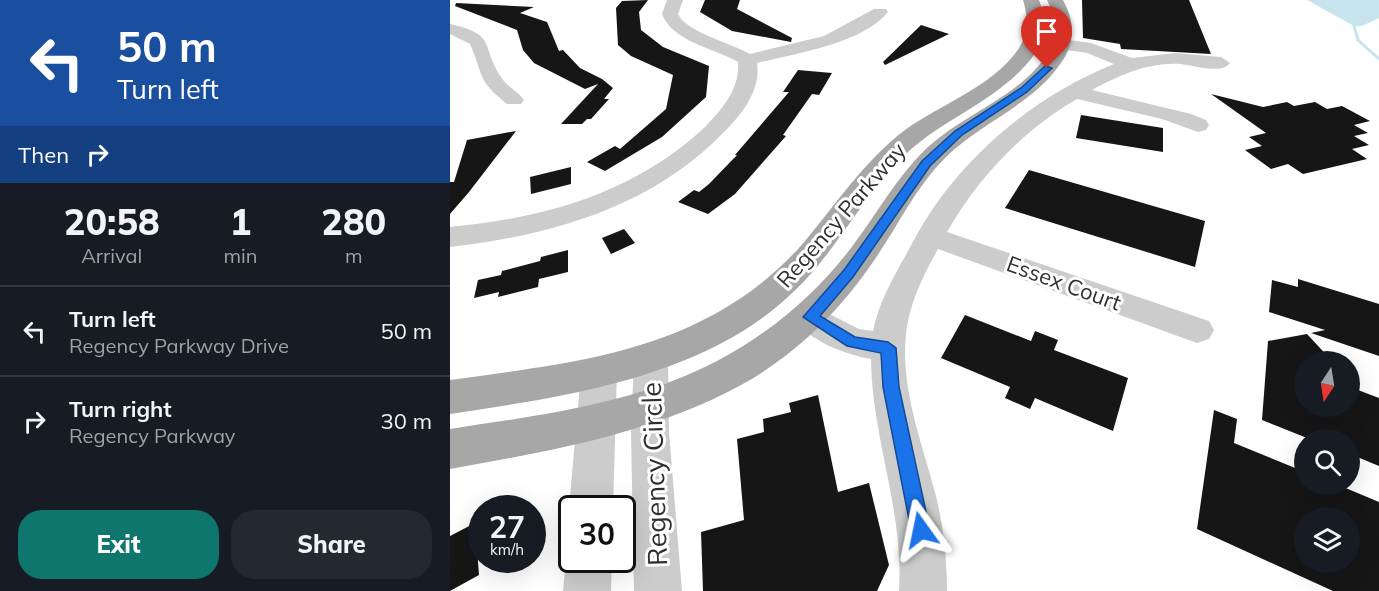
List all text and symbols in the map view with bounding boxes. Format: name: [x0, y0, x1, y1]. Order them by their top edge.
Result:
pin: [1021, 6, 1072, 68]
icon: arrive: [1030, 15, 1063, 48]
text: 50 m: [117, 20, 217, 73]
icon: left: [18, 24, 96, 102]
text: Turn left: [117, 72, 219, 106]
street label: Regency Parkway: [770, 136, 912, 293]
icon: right: [81, 138, 114, 171]
text: Then: [18, 141, 69, 169]
text: 20:58: [64, 199, 160, 244]
text: 1: [230, 199, 251, 244]
text: 280: [321, 199, 386, 244]
text: Arrival: [81, 243, 142, 268]
text: min: [223, 243, 258, 268]
text: m: [345, 243, 363, 268]
street label: Essex Court: [1003, 249, 1125, 317]
text: Turn left: [69, 305, 156, 333]
icon: left: [18, 315, 51, 348]
text: 50 m: [381, 317, 432, 345]
text: Regency Parkway Drive: [69, 333, 289, 358]
north arrow: [1294, 351, 1360, 417]
map controls: [1294, 351, 1360, 573]
street label: Regency Circle: [634, 382, 674, 566]
text: Turn right: [69, 395, 172, 423]
icon: right: [18, 405, 51, 438]
text: 30 m: [381, 407, 432, 435]
text: Regency Parkway: [69, 423, 235, 448]
button: search: [1294, 429, 1360, 495]
speed limit sign: 30: [558, 495, 636, 573]
position arrow: [889, 498, 953, 562]
button: layers: [1294, 507, 1360, 573]
text: 27: [489, 508, 525, 546]
button: Exit: [18, 510, 219, 579]
button: Share: [231, 510, 432, 579]
text: km/h: [490, 540, 524, 559]

